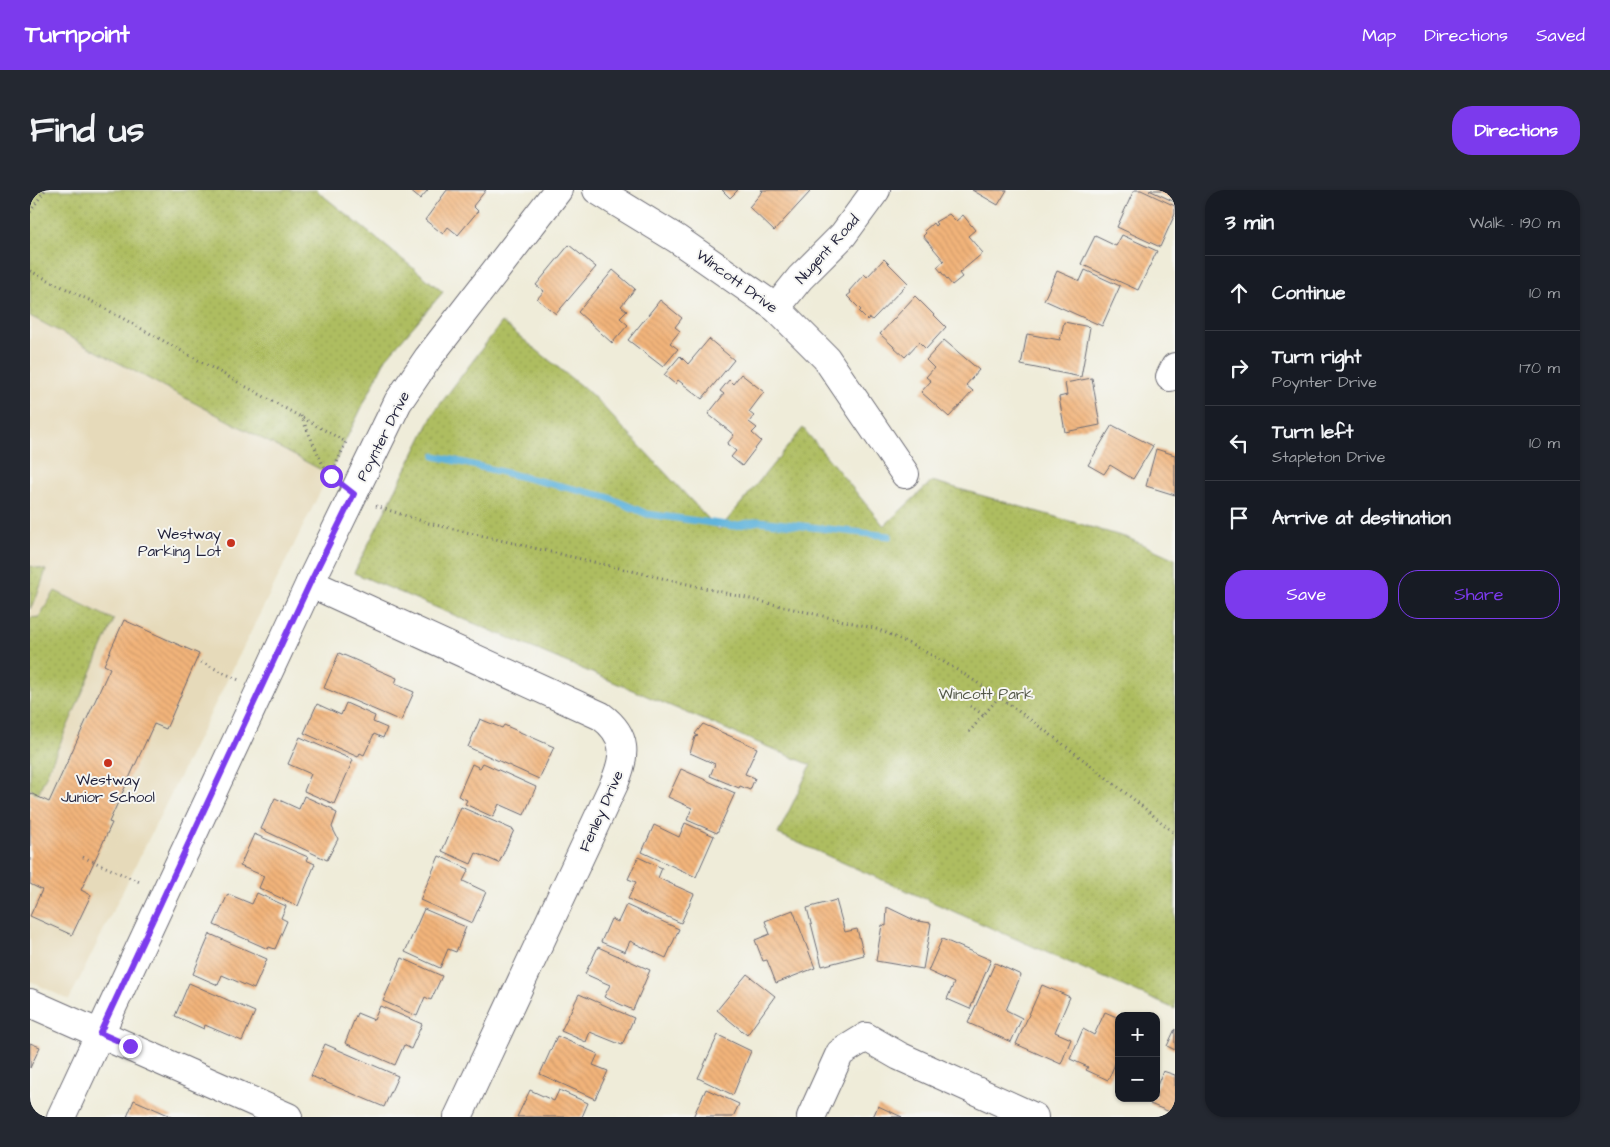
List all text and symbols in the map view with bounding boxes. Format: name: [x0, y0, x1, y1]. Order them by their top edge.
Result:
text: Turnpoint: [25, 18, 130, 52]
text: Map: [1362, 23, 1396, 48]
text: Directions: [1424, 23, 1508, 48]
text: Saved: [1536, 23, 1585, 48]
text: Find us: [30, 106, 144, 155]
button: Directions: [1452, 106, 1580, 155]
text: 3 min: [1225, 208, 1274, 237]
street label: Nugent Road: [790, 210, 865, 289]
text: Walk · 190 m: [1469, 212, 1560, 234]
street label: Wincott Drive: [692, 245, 782, 318]
icon: ahead: [1225, 279, 1253, 307]
text: Continue: [1272, 280, 1346, 307]
text: 10 m: [1529, 282, 1560, 304]
text: Turn right: [1272, 344, 1361, 371]
icon: right: [1225, 354, 1253, 382]
text: 170 m: [1519, 357, 1560, 379]
text: Poynter Drive: [1272, 371, 1377, 393]
street label: Poynter Drive: [352, 388, 416, 485]
text: Turn left: [1272, 419, 1353, 446]
icon: left: [1225, 429, 1253, 457]
text: 10 m: [1529, 432, 1560, 454]
text: Stapleton Drive: [1272, 446, 1385, 468]
route start: [320, 465, 343, 488]
icon: arrive: [1225, 504, 1253, 532]
text: Arrive at destination: [1272, 505, 1451, 532]
place label: Westway Parking Lot: [138, 524, 221, 563]
marker: Westway Parking Lot: [225, 537, 237, 549]
button: Save: [1225, 570, 1388, 619]
button: Share: [1398, 570, 1560, 619]
park label: Wincott Park: [939, 684, 1033, 705]
marker: Westway Junior School: [102, 757, 114, 769]
street label: Fenley Drive: [574, 767, 630, 856]
place label: Westway Junior School: [61, 770, 155, 808]
map controls: [1115, 1012, 1160, 1102]
button: +: [1115, 1012, 1160, 1057]
route end: [119, 1035, 142, 1058]
button: −: [1115, 1057, 1160, 1102]

